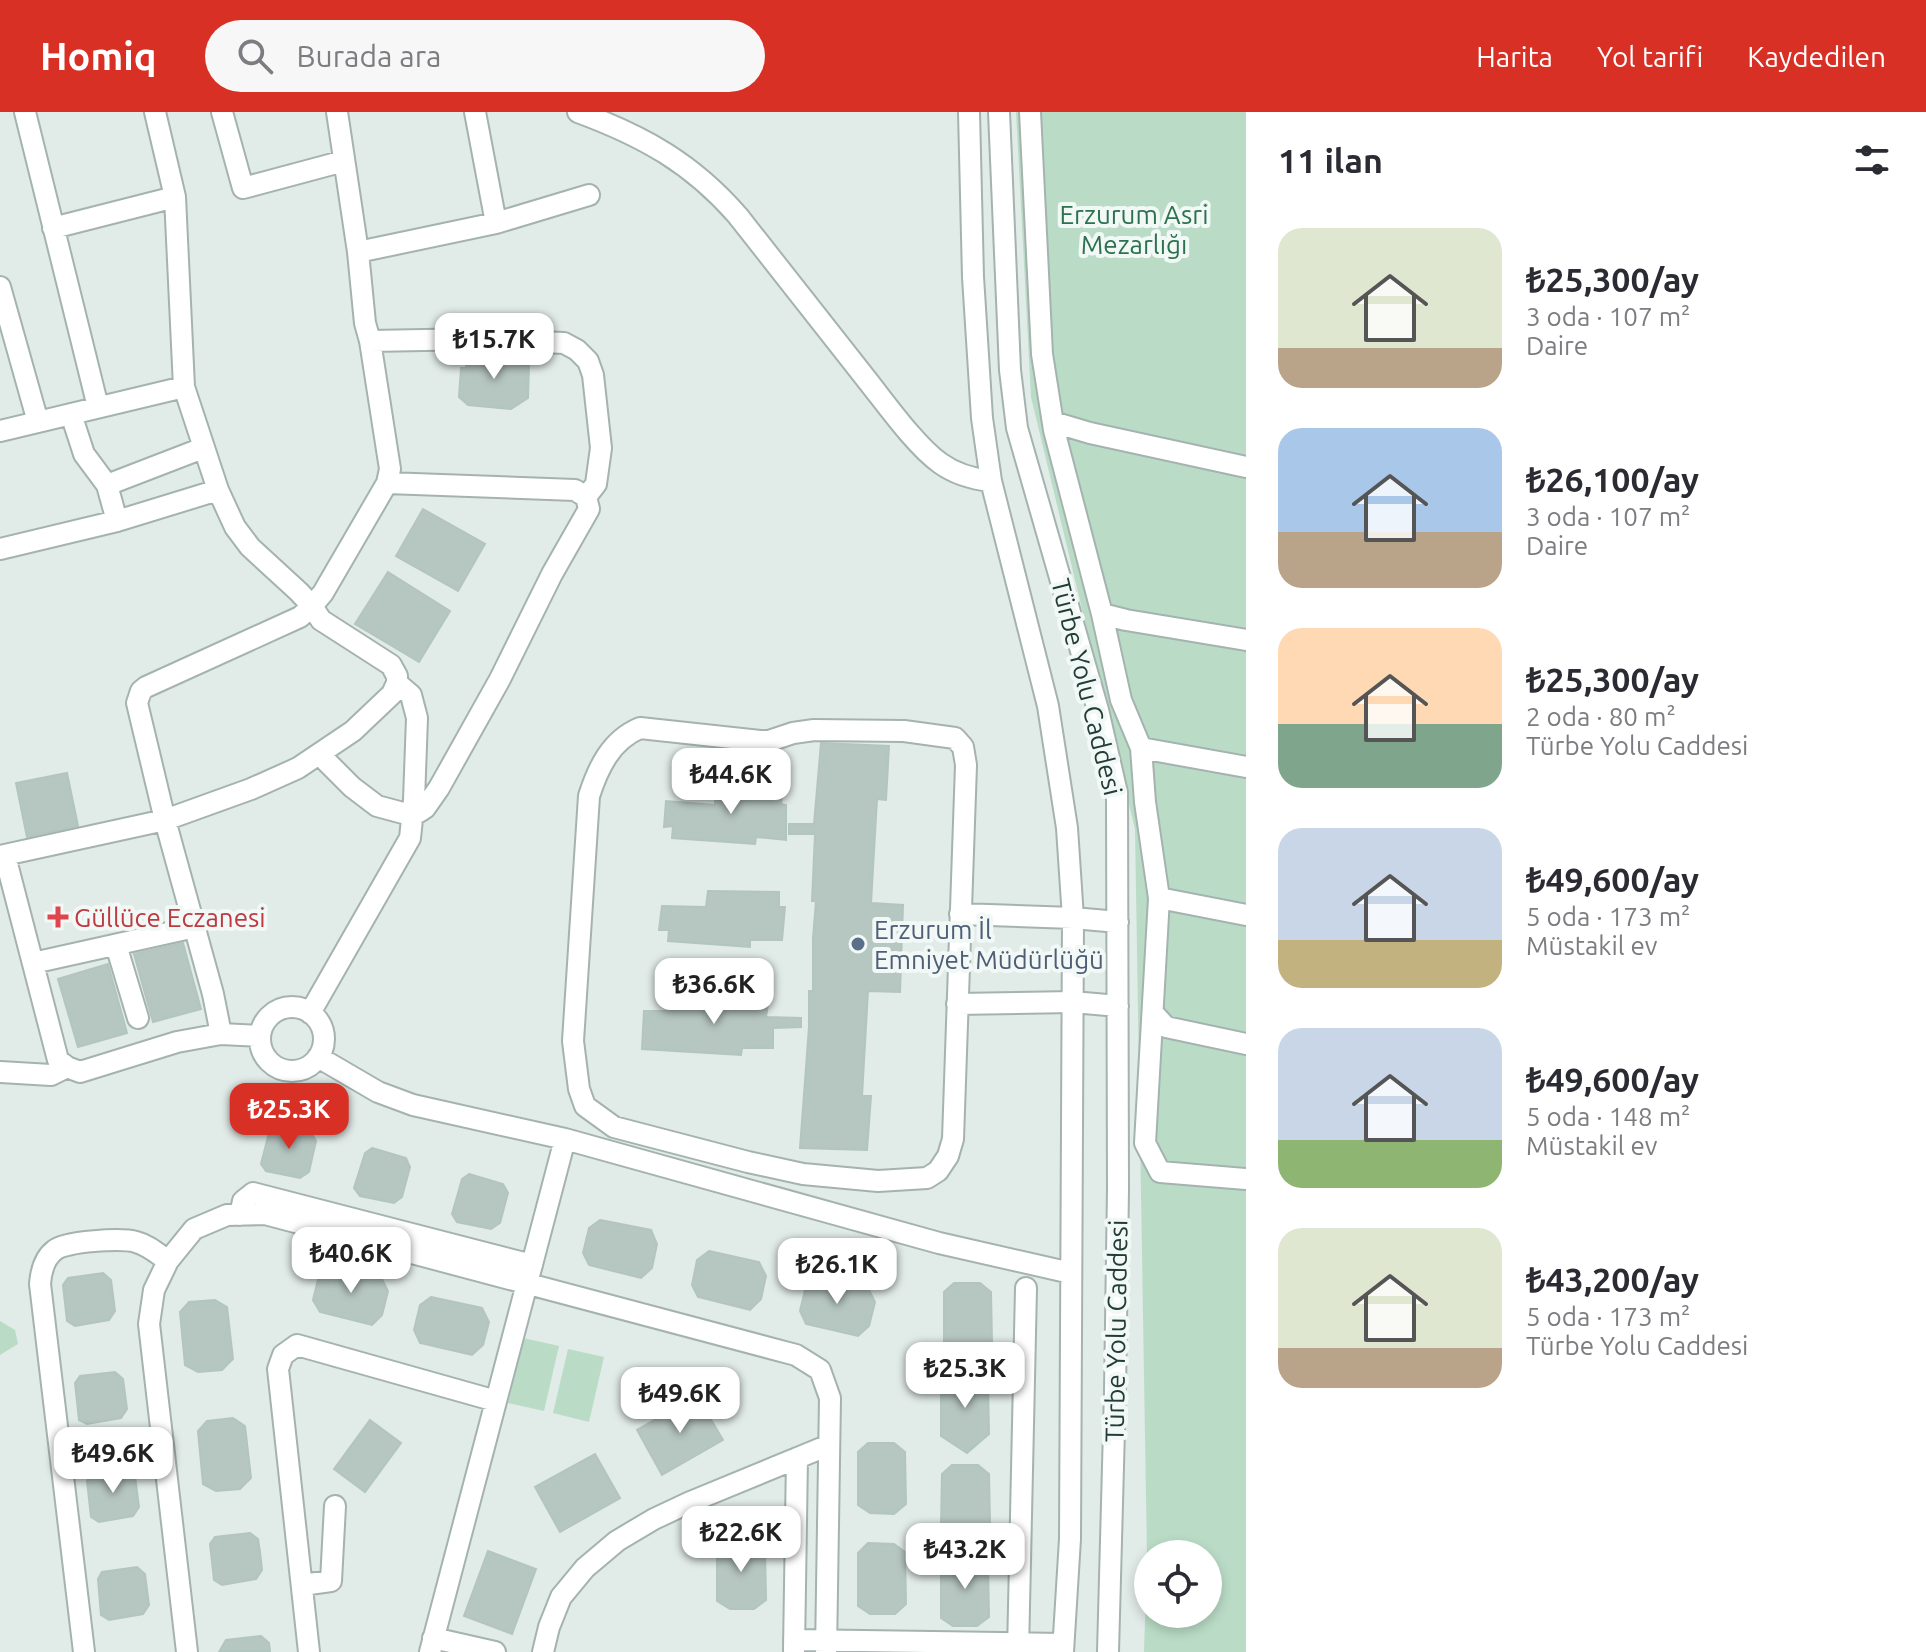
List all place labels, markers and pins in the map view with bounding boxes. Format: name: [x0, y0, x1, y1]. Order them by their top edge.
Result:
pin: ₺15.7K: [429, 313, 559, 381]
pin: ₺44.6K: [666, 748, 796, 816]
place label: Güllüce Eczanesi: [74, 903, 266, 932]
marker: Güllüce Eczanesi: [49, 908, 67, 926]
place label: Erzurum İl Emniyet Müdürlüğü: [874, 915, 1104, 974]
marker: Erzurum İl Emniyet Müdürlüğü: [849, 935, 867, 953]
pin: ₺36.6K: [649, 958, 779, 1026]
pin: ₺25.3K: [224, 1083, 354, 1151]
pin: ₺40.6K: [286, 1227, 416, 1295]
pin: ₺26.1K: [772, 1238, 902, 1306]
pin: ₺25.3K: [900, 1342, 1030, 1410]
pin: ₺49.6K: [615, 1367, 745, 1435]
pin: ₺49.6K: [48, 1427, 178, 1495]
pin: ₺22.6K: [676, 1506, 806, 1574]
pin: ₺43.2K: [900, 1523, 1030, 1591]

